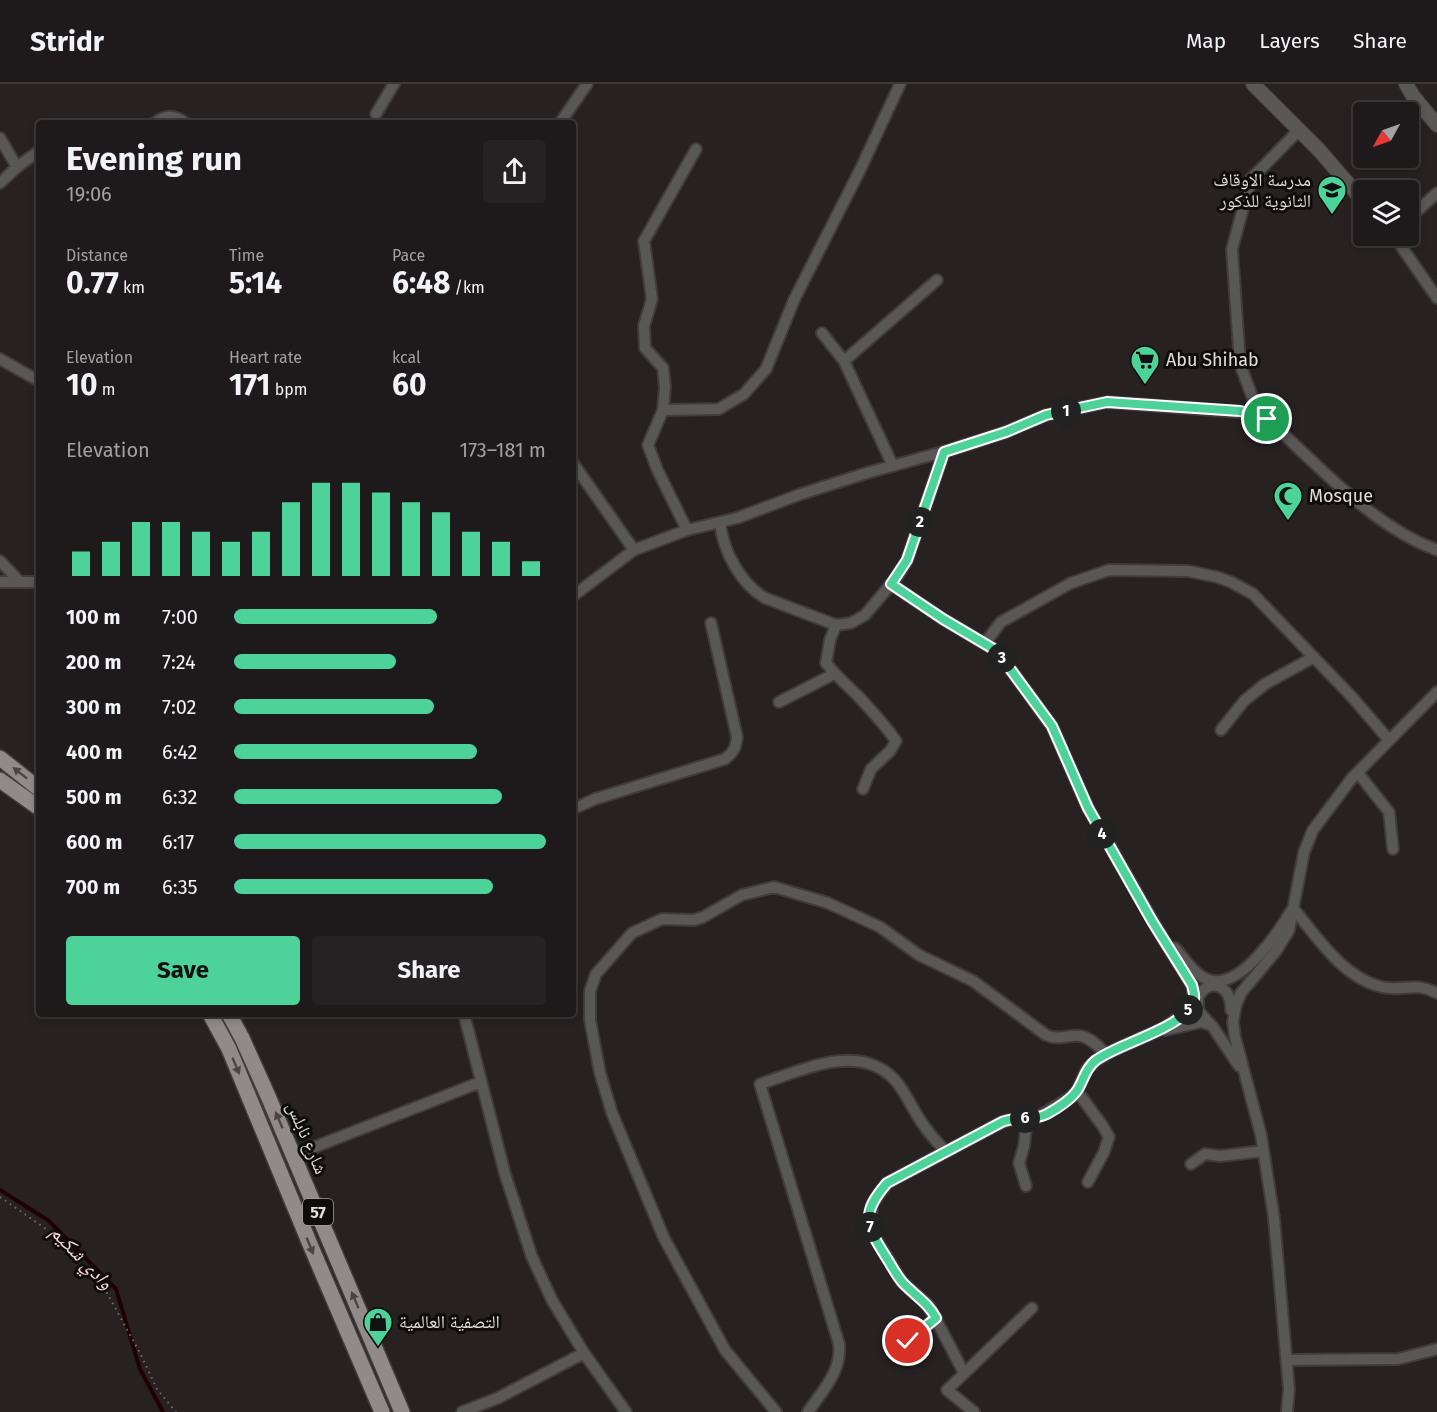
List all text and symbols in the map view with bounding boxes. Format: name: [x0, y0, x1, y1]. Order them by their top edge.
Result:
text: Stridr: [30, 25, 104, 58]
text: Map: [1186, 28, 1226, 54]
text: Layers: [1259, 28, 1320, 54]
text: Share: [1353, 28, 1407, 54]
north arrow: [1353, 102, 1419, 168]
map controls: [1353, 102, 1419, 246]
text: Evening run: [66, 139, 242, 179]
button: share: [483, 140, 546, 203]
place label: مدرسة الاوقاف الثانوية للذكور: [1213, 169, 1311, 212]
school or university icon: مدرسة الاوقاف الثانوية للذكور: [1316, 174, 1348, 216]
button: layers: [1353, 180, 1419, 246]
text: 19:06: [66, 182, 112, 206]
text: Distance: [66, 246, 128, 265]
text: Time: [229, 246, 264, 265]
text: Pace: [392, 246, 425, 265]
text: 0.77: [66, 265, 119, 301]
text: 5:14: [229, 265, 282, 301]
text: 6:48: [392, 265, 450, 301]
text: km: [119, 278, 145, 297]
text: /km: [450, 278, 485, 297]
supermarket icon: Abu Shihab: [1129, 344, 1161, 386]
text: Elevation: [66, 348, 133, 367]
text: Heart rate: [229, 348, 302, 367]
text: kcal: [392, 348, 421, 367]
place label: Abu Shihab: [1166, 349, 1259, 371]
text: 10: [66, 367, 97, 403]
text: 171: [229, 367, 271, 403]
text: 60: [392, 367, 426, 403]
text: m: [97, 380, 115, 399]
text: bpm: [271, 380, 307, 399]
pin: [1241, 393, 1292, 444]
pin: 1: [1051, 396, 1081, 426]
text: 1: [1062, 401, 1070, 420]
icon: arrive: [1250, 402, 1283, 435]
text: Elevation: [66, 438, 150, 462]
text: 173–181 m: [460, 438, 546, 462]
mosque icon: Mosque: [1272, 480, 1304, 522]
place label: Mosque: [1309, 485, 1373, 507]
pin: 2: [905, 507, 935, 537]
text: 2: [916, 512, 924, 531]
text: 100 m: [66, 605, 120, 629]
text: 7:00: [162, 605, 198, 629]
pin: 3: [987, 643, 1017, 673]
text: 3: [998, 648, 1006, 667]
text: 200 m: [66, 650, 121, 674]
text: 7:24: [162, 650, 196, 674]
text: 300 m: [66, 695, 121, 719]
text: 7:02: [162, 695, 197, 719]
text: 400 m: [66, 740, 122, 764]
text: 6:42: [162, 740, 198, 764]
one-way arrow: [12, 768, 27, 780]
text: 500 m: [66, 785, 122, 809]
text: 6:32: [162, 785, 197, 809]
pin: 4: [1087, 819, 1117, 849]
text: 4: [1097, 824, 1107, 843]
text: 600 m: [66, 830, 122, 854]
text: 6:17: [162, 830, 194, 854]
text: 700 m: [66, 875, 120, 899]
text: 6:35: [162, 875, 198, 899]
button: Save: [66, 936, 300, 1005]
button: Share: [312, 936, 546, 1005]
pin: 5: [1173, 995, 1203, 1025]
text: 5: [1184, 1000, 1192, 1019]
one-way arrow: [232, 1057, 241, 1075]
street label: شارع نابلس: [282, 1099, 332, 1177]
pin: 6: [1010, 1103, 1040, 1133]
text: 6: [1020, 1108, 1030, 1127]
one-way arrow: [274, 1111, 284, 1129]
road number: 57: [303, 1199, 333, 1225]
pin: 7: [855, 1212, 885, 1242]
text: 7: [866, 1217, 874, 1236]
water label: وادي شكيم: [43, 1220, 118, 1297]
one-way arrow: [306, 1238, 315, 1255]
one-way arrow: [350, 1290, 360, 1308]
shop icon: التصفية العالمية: [362, 1306, 394, 1348]
place label: التصفية العالمية: [399, 1311, 500, 1333]
pin: [882, 1315, 933, 1366]
icon: check: [891, 1324, 924, 1357]

